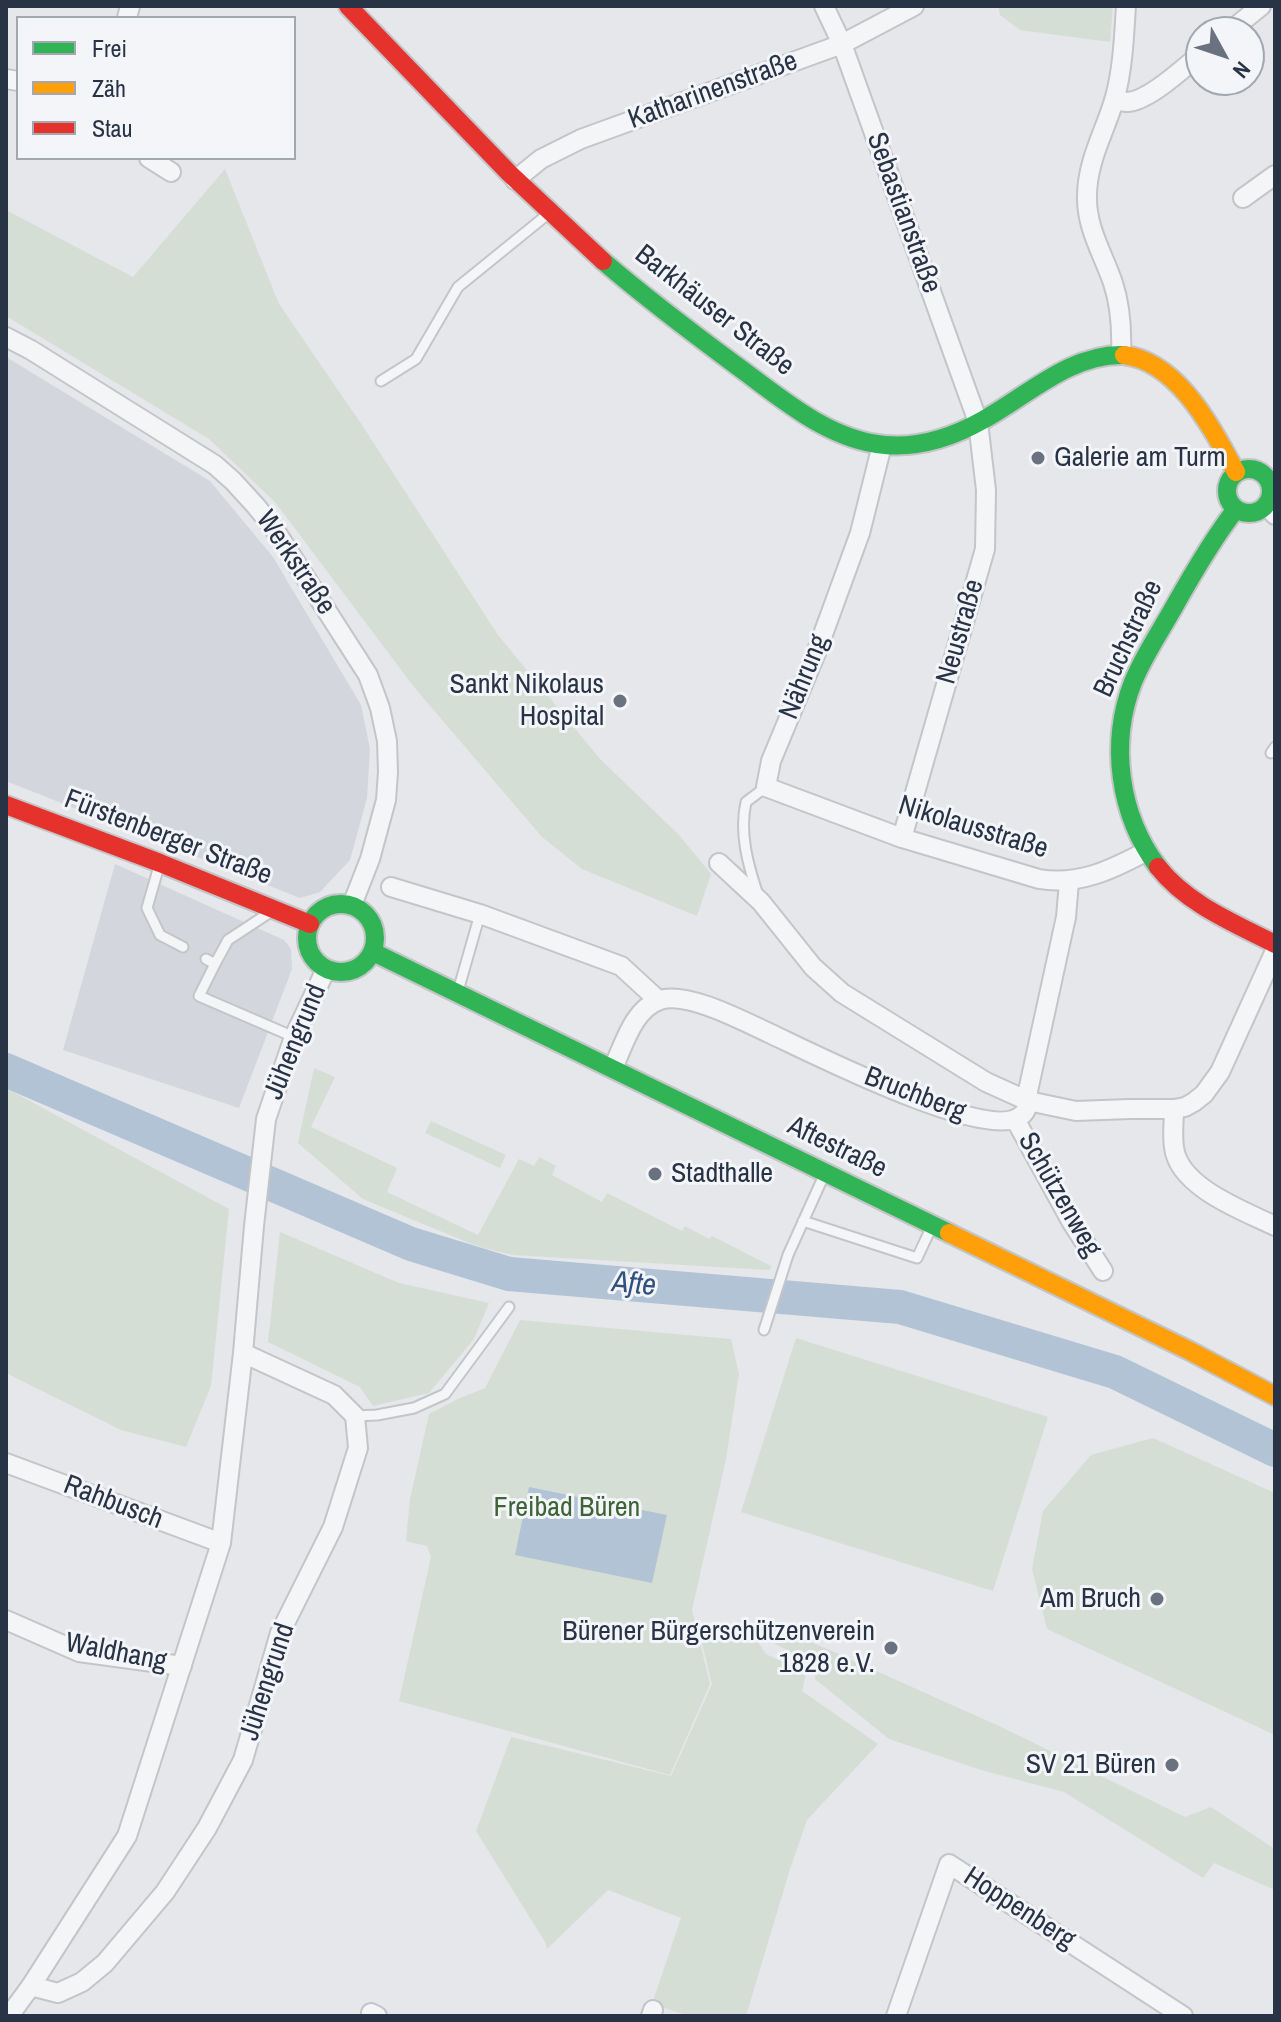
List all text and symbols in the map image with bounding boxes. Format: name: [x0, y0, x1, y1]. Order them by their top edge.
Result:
legend: [16, 16, 296, 160]
north arrow: [1185, 16, 1265, 96]
text: Frei: [92, 32, 127, 64]
street label: Katharinenstraße: [624, 45, 802, 137]
text: N: [1226, 56, 1258, 85]
text: Zäh: [92, 72, 126, 104]
text: Stau: [92, 112, 133, 144]
street label: Sebastianstraße: [858, 128, 948, 298]
street label: Barkhäuser Straße: [628, 238, 800, 384]
place label: Galerie am Turm: [1054, 441, 1226, 475]
marker: Galerie am Turm: [1029, 449, 1047, 467]
street label: Werkstraße: [248, 505, 342, 621]
street label: Bruchstraße: [1087, 575, 1171, 703]
street label: Neustraße: [930, 576, 992, 688]
street label: Nährung: [773, 630, 837, 724]
place label: Sankt Nikolaus Hospital: [450, 668, 604, 734]
marker: Sankt Nikolaus Hospital: [611, 692, 629, 710]
street label: Fürstenberger Straße: [60, 783, 276, 893]
street label: Nikolausstraße: [894, 789, 1052, 867]
street label: Jühengrund: [258, 979, 334, 1105]
street label: Bruchberg: [860, 1060, 970, 1130]
street label: Aftestraße: [782, 1110, 892, 1186]
street label: Schützenweg: [1010, 1127, 1108, 1263]
place label: Stadthalle: [671, 1157, 773, 1191]
marker: Stadthalle: [646, 1165, 664, 1183]
water label: Afte: [611, 1265, 657, 1305]
street label: Rahbusch: [59, 1469, 167, 1537]
park label: Freibad Büren: [494, 1491, 640, 1525]
place label: Am Bruch: [1040, 1582, 1141, 1616]
marker: Am Bruch: [1148, 1590, 1166, 1608]
place label: Bürener Bürgerschützenverein 1828 e.V.: [562, 1615, 875, 1681]
street label: Jühengrund: [233, 1619, 303, 1745]
street label: Waldhang: [62, 1627, 170, 1679]
marker: Bürener Bürgerschützenverein 1828 e.V.: [882, 1639, 900, 1657]
place label: SV 21 Büren: [1026, 1748, 1156, 1782]
marker: SV 21 Büren: [1163, 1756, 1181, 1774]
street label: Hoppenberg: [957, 1860, 1081, 1958]

